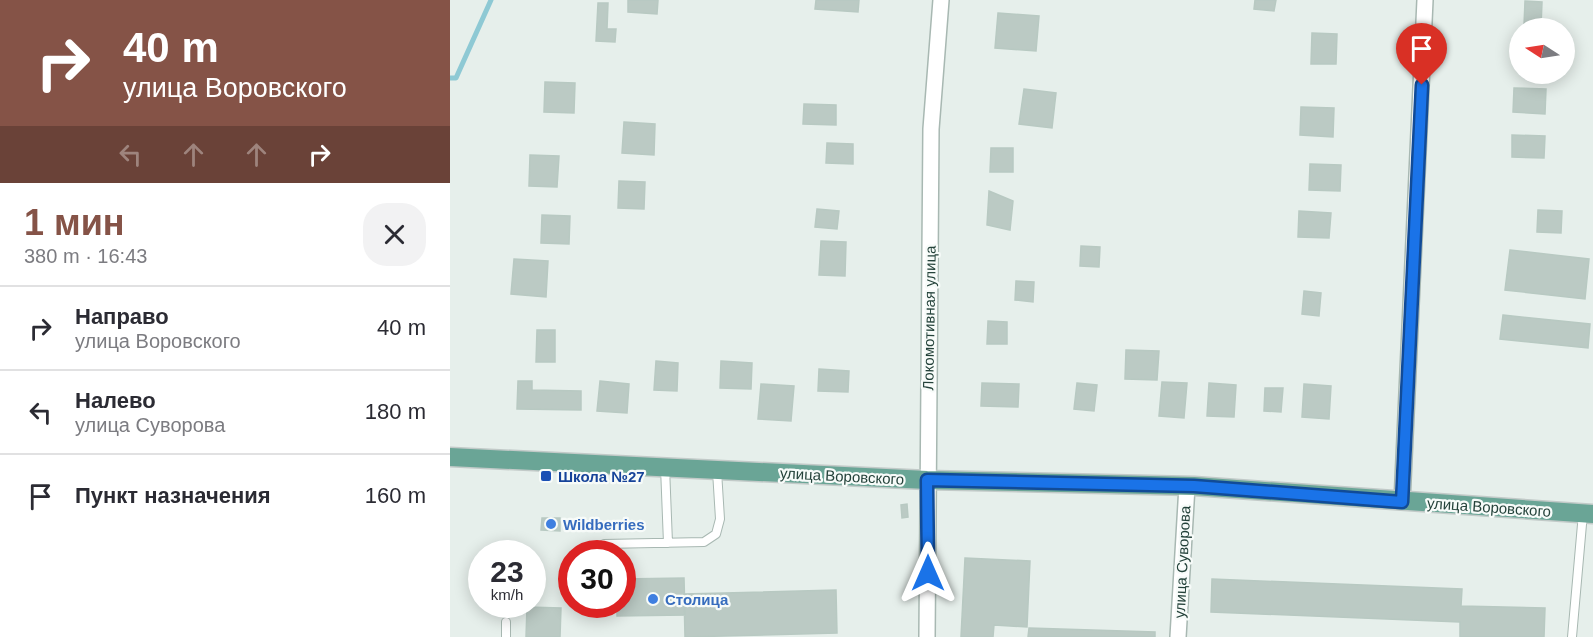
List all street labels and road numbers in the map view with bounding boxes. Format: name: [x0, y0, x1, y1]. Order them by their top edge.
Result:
street label: Локомотивная улица: [919, 245, 939, 391]
street label: улица Воровского: [779, 464, 905, 488]
street label: улица Воровского: [1426, 494, 1552, 520]
street label: улица Суворова: [1171, 505, 1193, 619]

